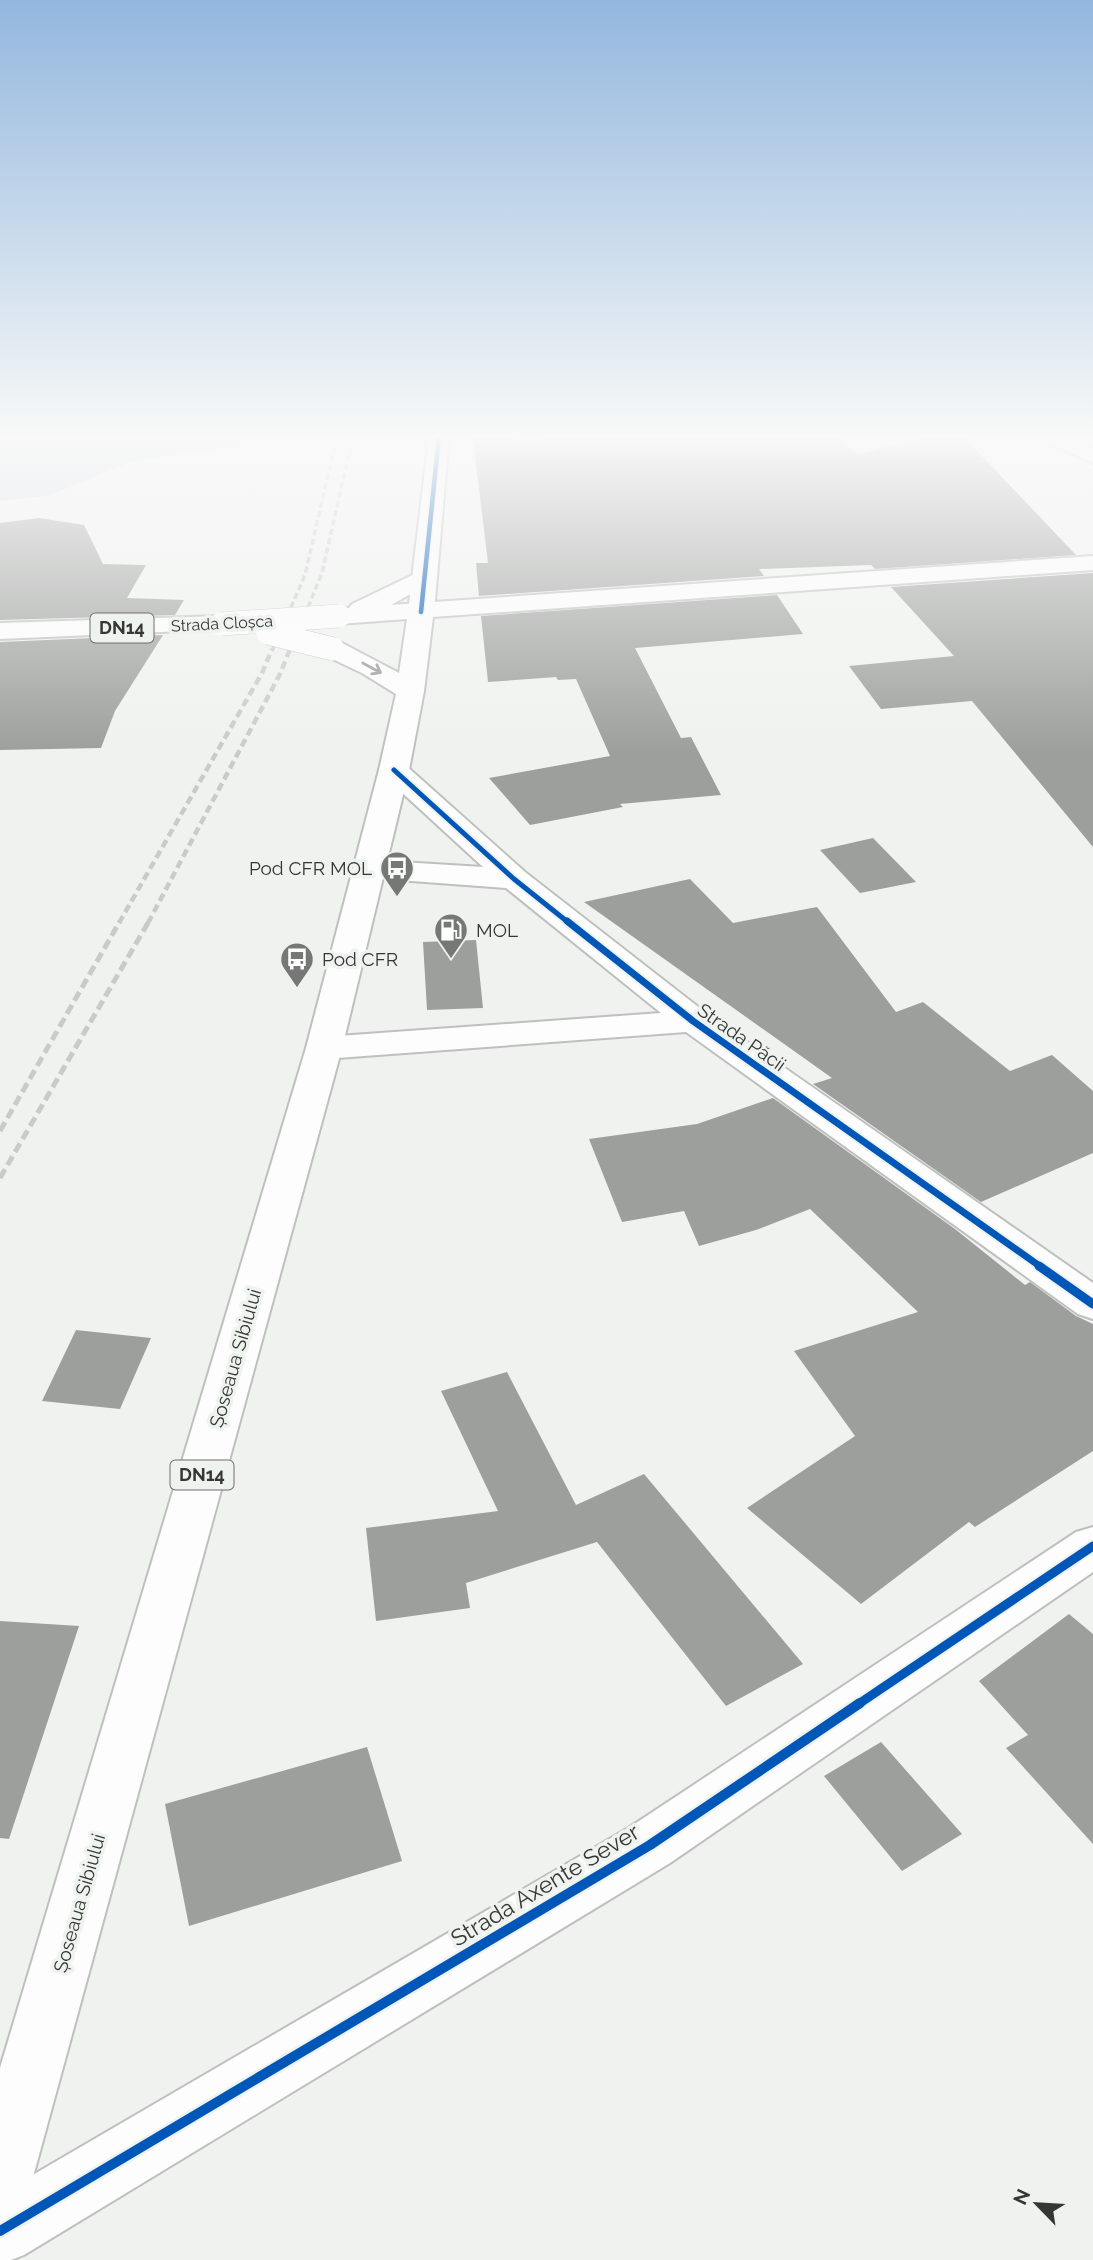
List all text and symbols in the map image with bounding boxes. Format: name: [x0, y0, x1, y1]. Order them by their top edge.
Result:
street label: Strada Cloșca: [171, 611, 273, 636]
road number: DN14: [90, 614, 154, 642]
one-way arrow: [361, 662, 382, 675]
bus stop icon: Pod CFR MOL: [378, 849, 416, 898]
place label: Pod CFR MOL: [249, 857, 372, 879]
fuel station icon: MOL: [432, 911, 470, 960]
place label: MOL: [476, 919, 518, 941]
bus stop icon: Pod CFR: [278, 940, 316, 989]
place label: Pod CFR: [322, 948, 398, 970]
street label: Strada Păcii: [694, 999, 790, 1075]
street label: Șoseaua Sibiului: [205, 1286, 265, 1430]
road number: DN14: [170, 1460, 234, 1490]
street label: Strada Axente Sever: [446, 1818, 644, 1951]
street label: Șoseaua Sibiului: [49, 1831, 109, 1975]
north arrow: [1002, 2169, 1072, 2239]
text: N: [1009, 2186, 1035, 2208]

